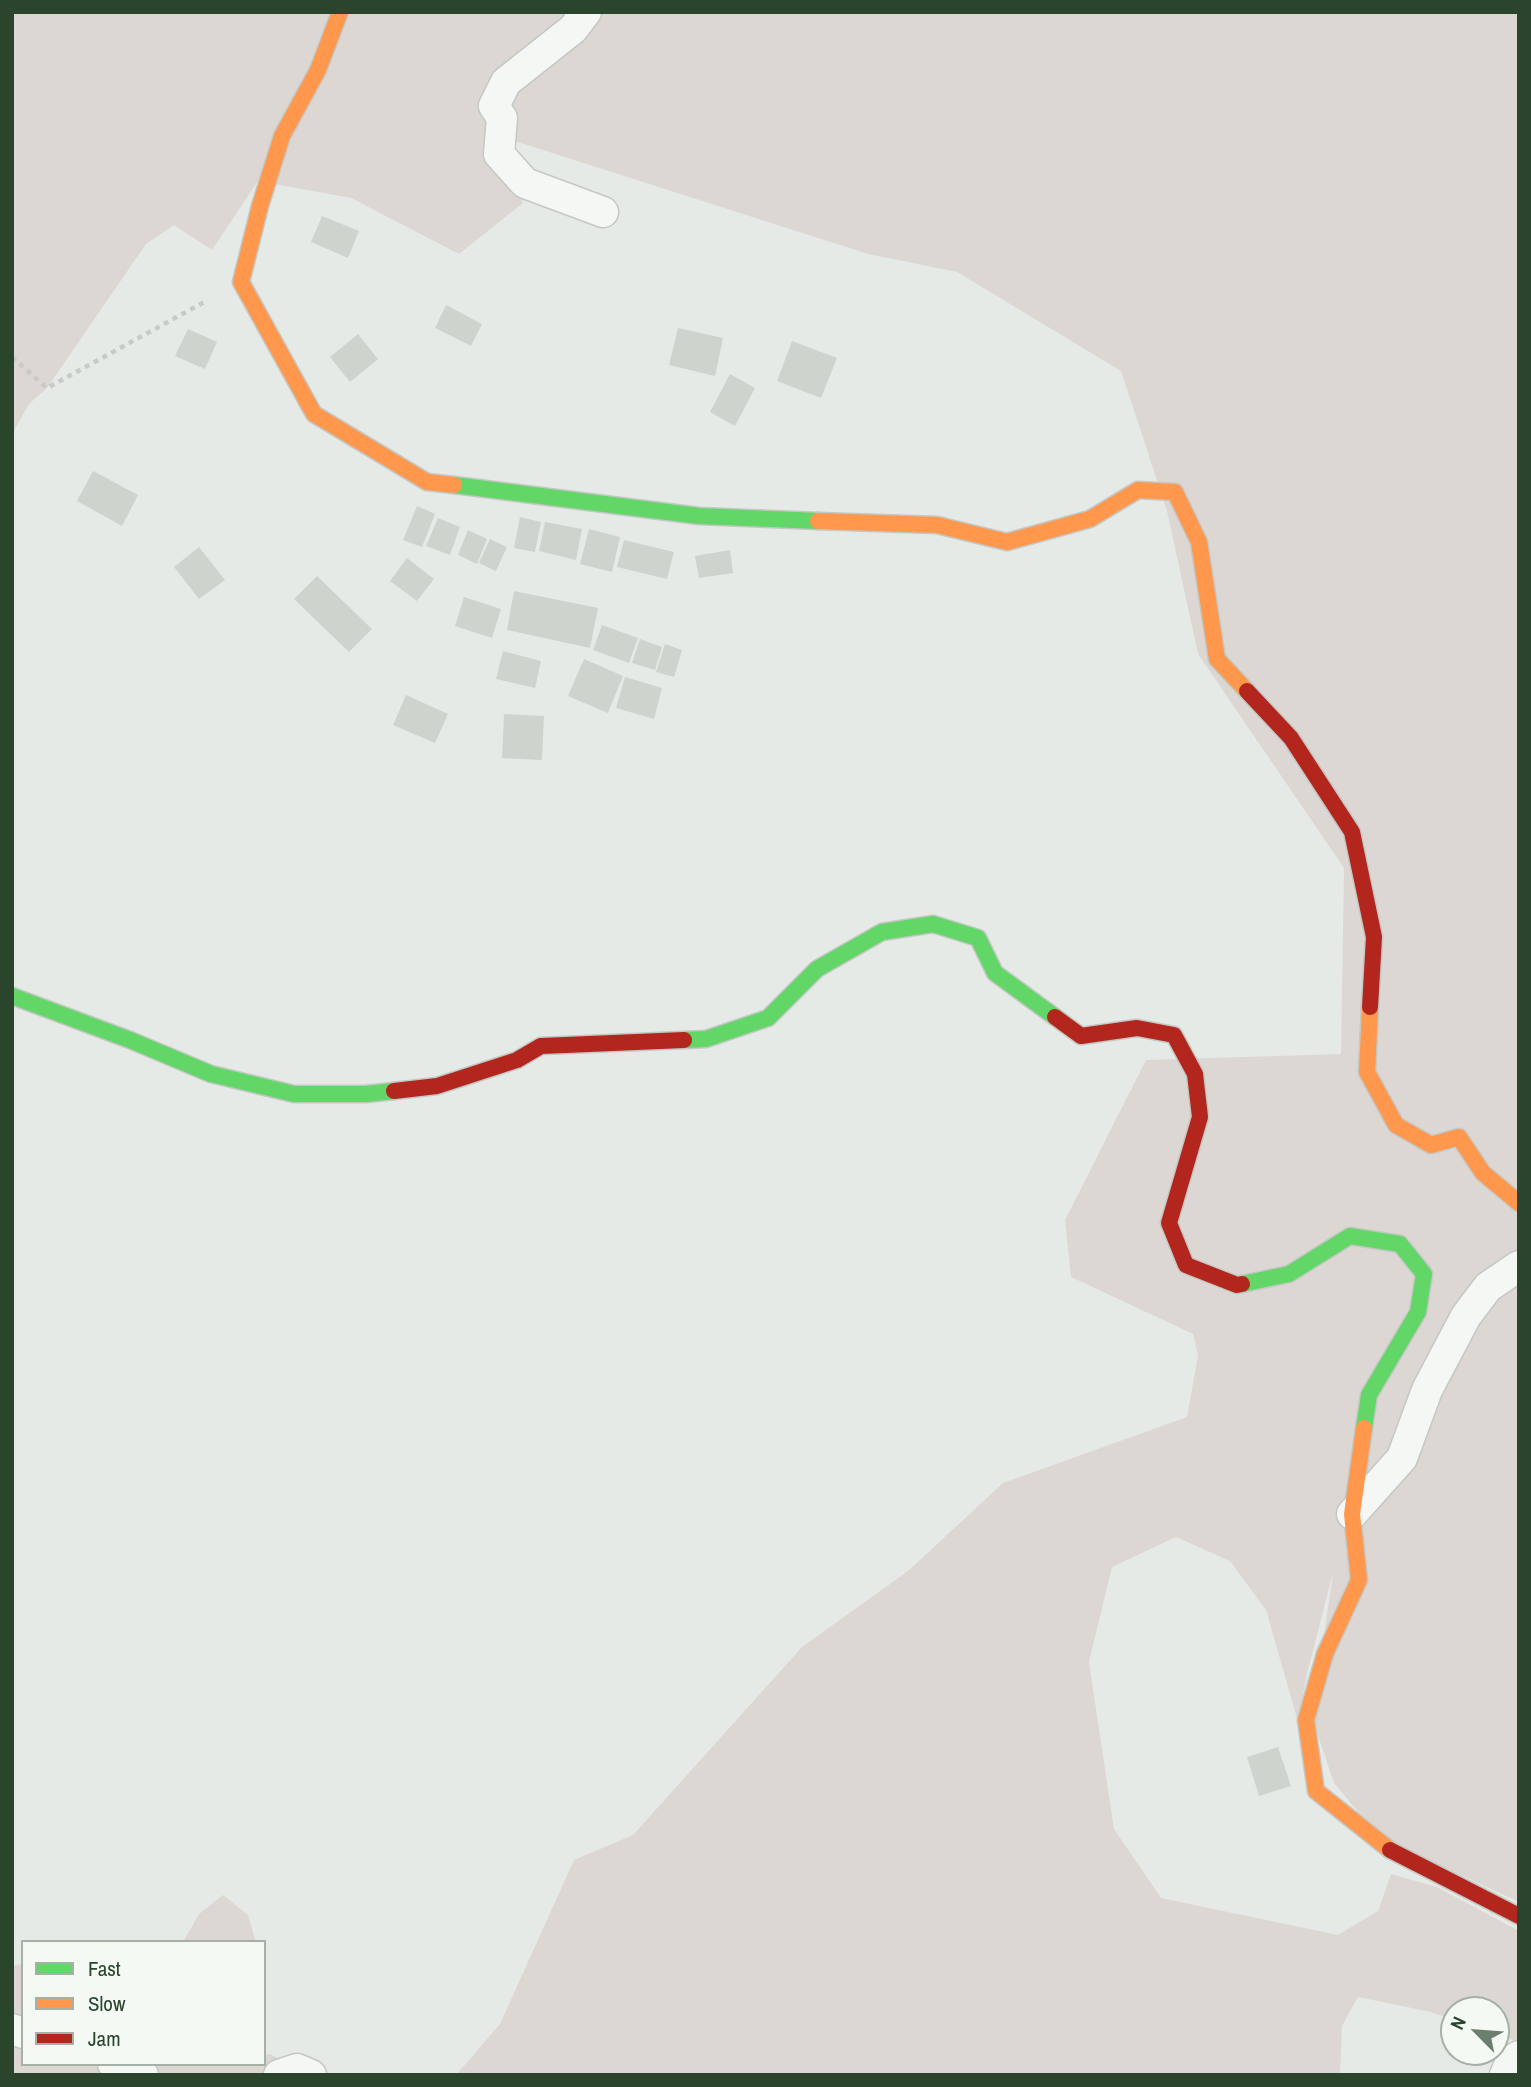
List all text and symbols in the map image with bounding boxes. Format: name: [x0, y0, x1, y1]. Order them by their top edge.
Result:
legend: [21, 1940, 266, 2066]
text: Fast: [88, 1954, 121, 1983]
text: Slow: [88, 1989, 125, 2018]
north arrow: [1440, 1996, 1510, 2066]
text: N: [1444, 2012, 1472, 2034]
text: Jam: [88, 2024, 121, 2053]

